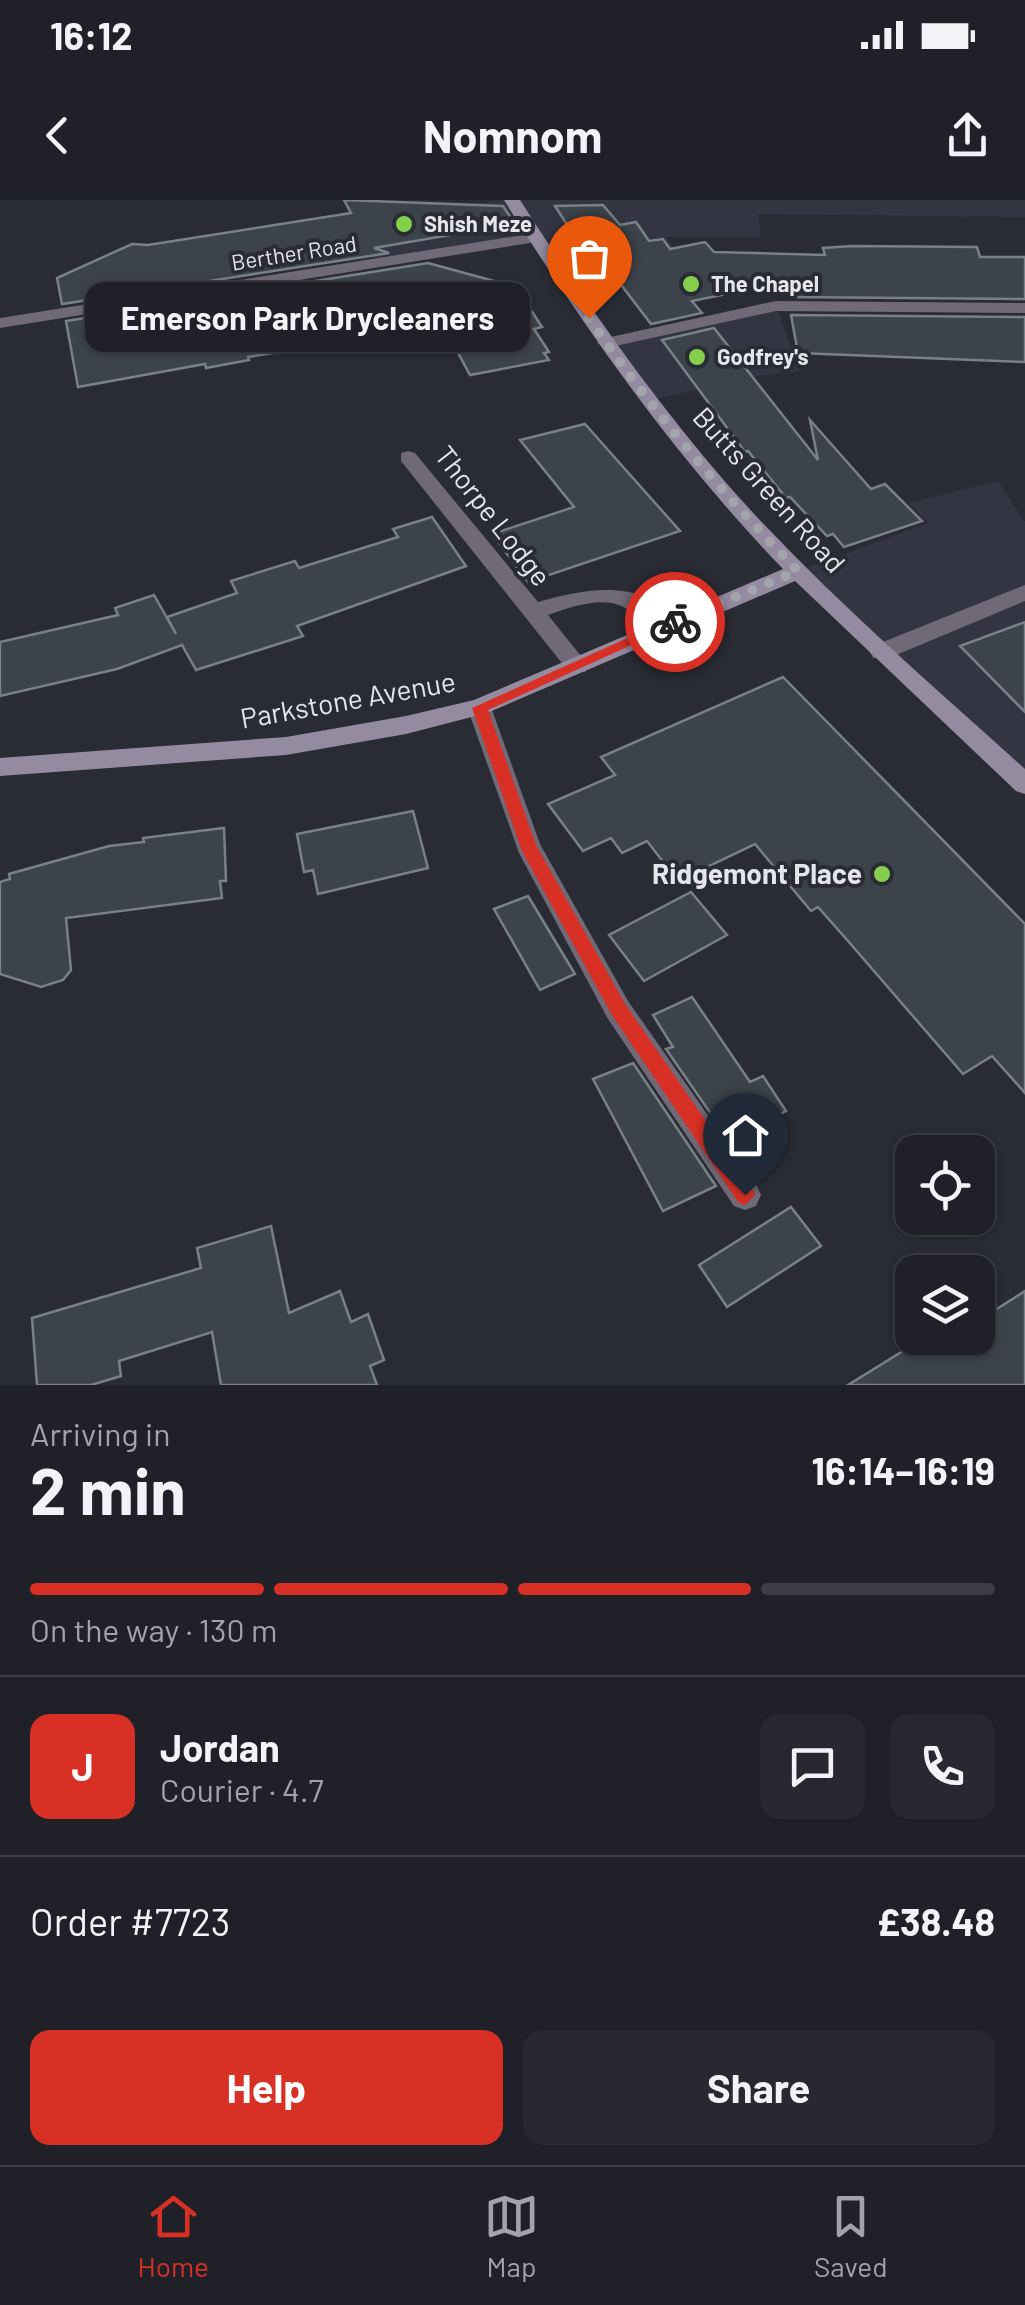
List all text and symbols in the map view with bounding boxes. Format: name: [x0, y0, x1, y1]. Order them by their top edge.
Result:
text: 16:12: [50, 12, 132, 58]
icon: back: [30, 108, 85, 163]
text: Nomnom: [423, 108, 602, 162]
icon: share: [940, 108, 995, 163]
place label: Shish Meze: [424, 210, 532, 236]
marker: Shish Meze: [393, 213, 415, 235]
pin: [547, 216, 632, 319]
street label: Berther Road: [229, 229, 358, 275]
icon: bag: [562, 231, 617, 286]
place label: The Chapel: [711, 270, 819, 296]
marker: The Chapel: [680, 273, 702, 295]
callout: Emerson Park Drycleaners: [84, 283, 529, 353]
text: Emerson Park Drycleaners: [121, 298, 494, 336]
place label: Godfrey's: [717, 343, 809, 369]
marker: Godfrey's: [686, 346, 708, 368]
street label: Butts Green Road: [686, 399, 853, 579]
street label: Thorpe Lodge: [429, 439, 559, 592]
courier: [625, 572, 725, 672]
icon: bike: [648, 595, 703, 650]
street label: Parkstone Avenue: [238, 663, 458, 735]
place label: Ridgemont Place: [652, 856, 862, 890]
marker: Ridgemont Place: [871, 863, 893, 885]
pin: [703, 1093, 788, 1196]
icon: home: [718, 1108, 773, 1163]
map controls: [895, 1135, 995, 1355]
button: locate: [895, 1135, 995, 1235]
button: layers: [895, 1255, 995, 1355]
text: Arriving in: [30, 1414, 170, 1452]
text: 16:14–16:19: [811, 1447, 995, 1493]
text: 2 min: [30, 1450, 186, 1528]
text: On the way · 130 m: [30, 1610, 277, 1648]
button: chat: [760, 1714, 865, 1819]
button: phone: [890, 1714, 995, 1819]
text: Jordan: [160, 1724, 280, 1770]
text: J: [71, 1743, 94, 1789]
text: Courier · 4.7: [160, 1770, 324, 1808]
text: Order #7723: [30, 1898, 230, 1944]
text: £38.48: [877, 1898, 995, 1944]
button: Help: [30, 2030, 503, 2145]
button: Share: [523, 2030, 995, 2145]
tab: Home: [138, 2189, 209, 2283]
tab: Map: [484, 2189, 539, 2283]
tab: Saved: [814, 2189, 887, 2283]

